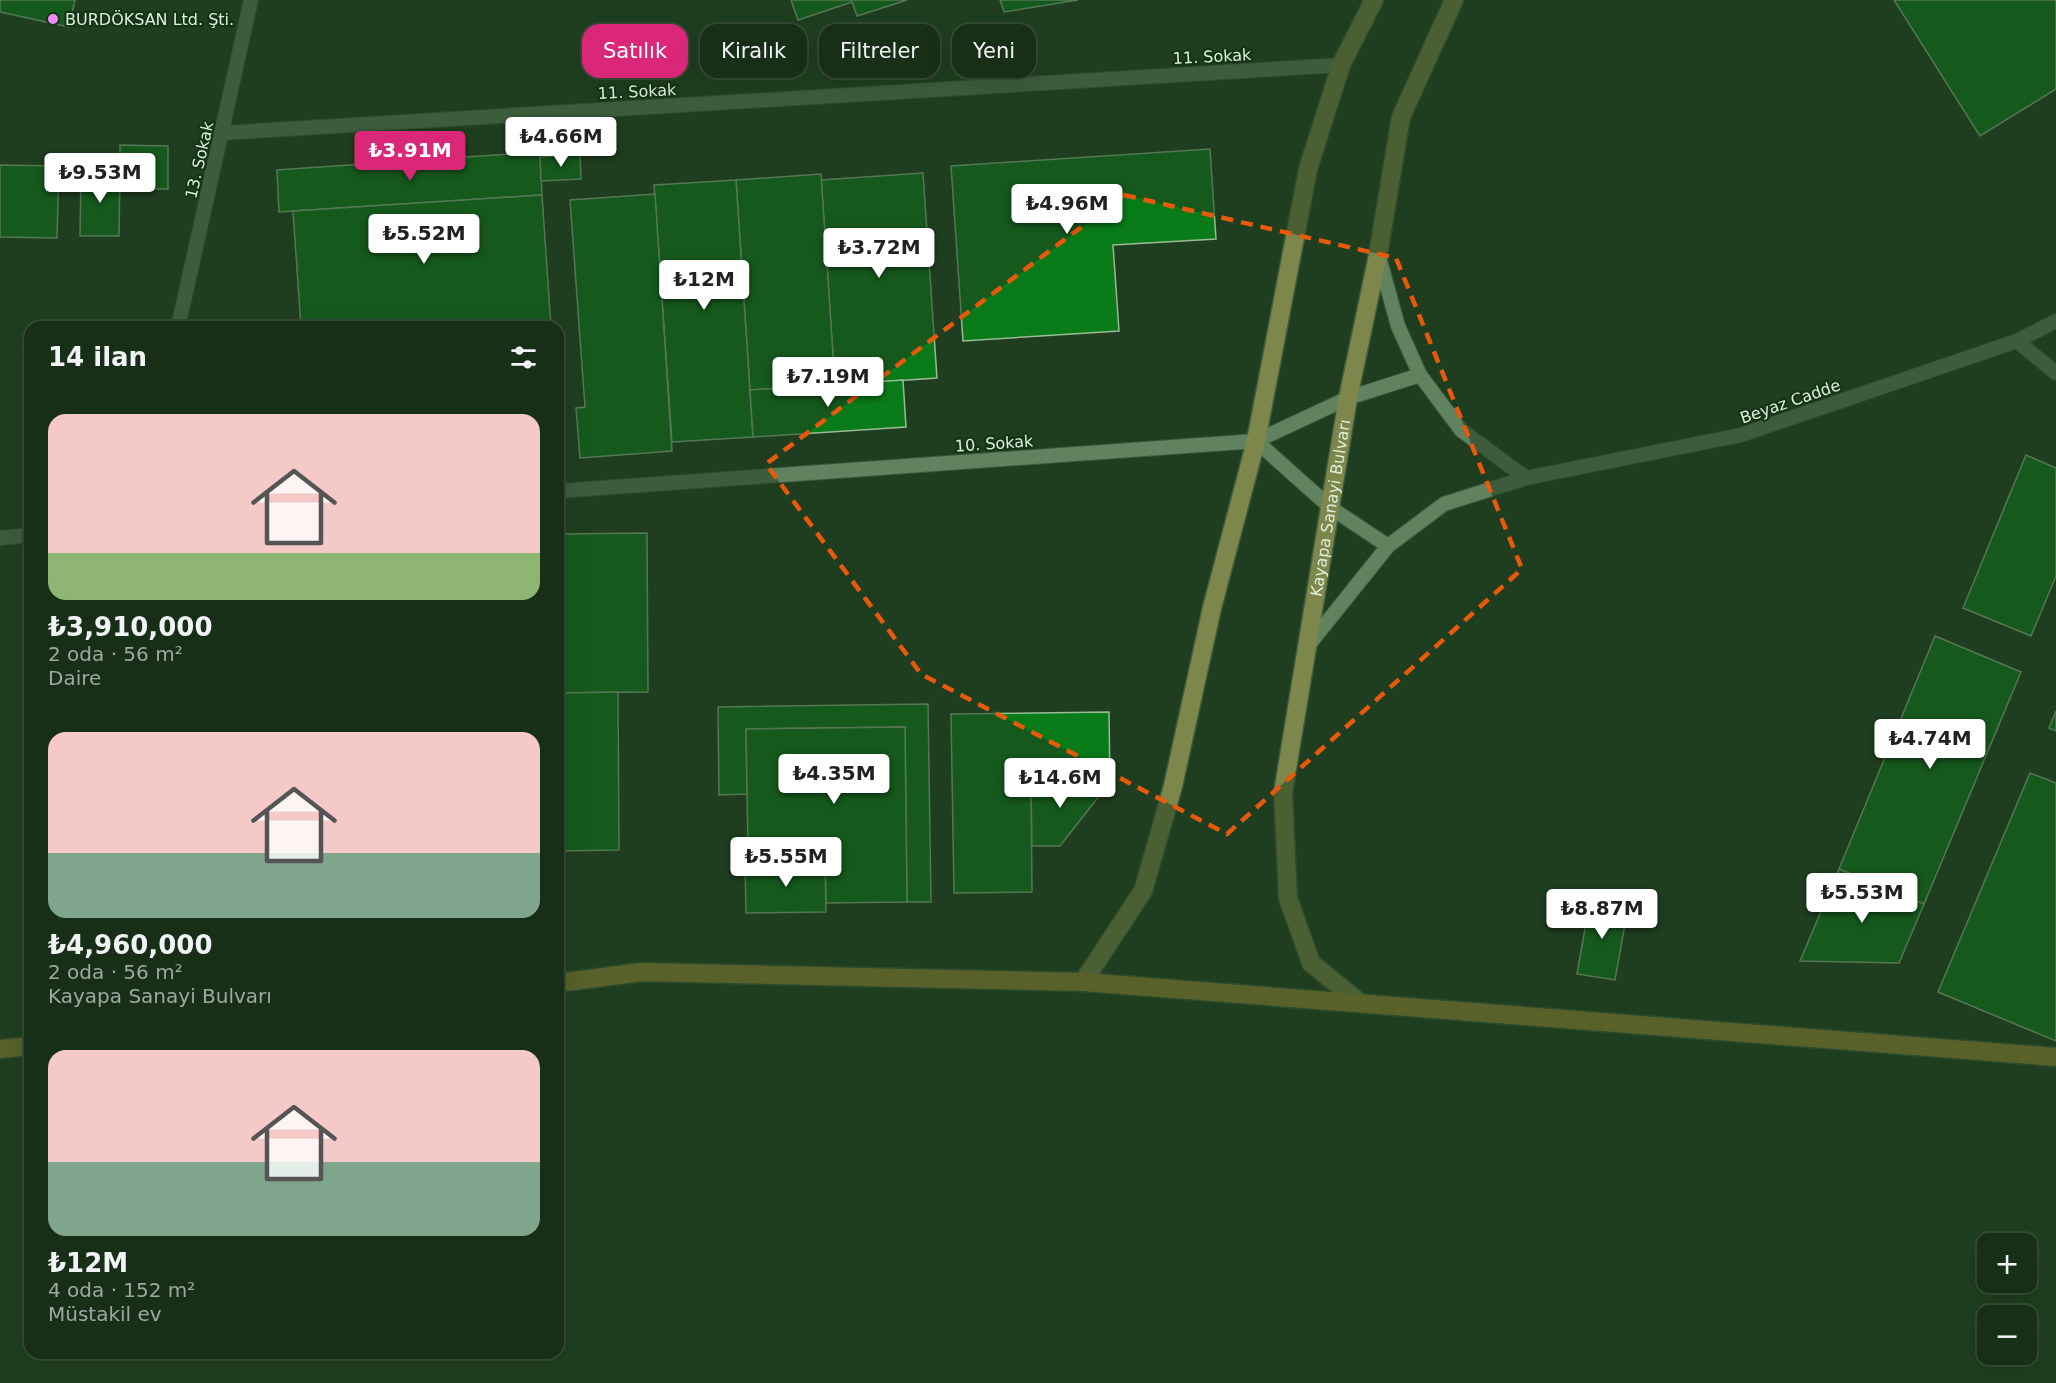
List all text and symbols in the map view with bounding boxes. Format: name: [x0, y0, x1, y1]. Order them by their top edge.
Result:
place label: BURDÖKSAN Ltd. Şti.: [65, 10, 234, 29]
marker: BURDÖKSAN Ltd. Şti.: [46, 12, 60, 26]
chip: Satılık: [582, 24, 688, 78]
chip: Kiralık: [700, 24, 807, 78]
chip: Filtreler: [819, 24, 940, 78]
chip: Yeni: [952, 24, 1036, 78]
street label: 11. Sokak: [1172, 45, 1252, 68]
street label: 11. Sokak: [597, 80, 677, 103]
pin: ₺4.66M: [512, 117, 610, 168]
street label: 13. Sokak: [181, 119, 218, 201]
text: ₺4.66M: [519, 124, 603, 148]
pin: ₺3.91M: [361, 131, 459, 182]
text: ₺3.91M: [368, 138, 452, 162]
pin: ₺9.53M: [51, 153, 149, 204]
text: ₺9.53M: [58, 160, 142, 184]
pin: ₺4.96M: [1018, 184, 1116, 235]
text: ₺4.96M: [1025, 191, 1109, 215]
pin: ₺5.52M: [375, 214, 473, 265]
text: ₺5.52M: [382, 221, 466, 245]
pin: ₺3.72M: [830, 228, 928, 279]
text: ₺3.72M: [837, 235, 921, 259]
pin: ₺12M: [668, 260, 740, 311]
text: ₺12M: [673, 267, 735, 291]
icon: filters: [507, 341, 540, 374]
text: 14 ilan: [48, 342, 147, 372]
pin: ₺7.19M: [779, 357, 877, 408]
text: ₺7.19M: [786, 364, 870, 388]
street label: Beyaz Cadde: [1738, 375, 1843, 428]
street label: Kayapa Sanayi Bulvarı: [1307, 418, 1354, 598]
street label: 10. Sokak: [954, 431, 1035, 456]
icon: home: [240, 453, 348, 561]
text: ₺3,910,000: [48, 612, 212, 642]
text: 2 oda · 56 m²: [48, 642, 183, 666]
text: Daire: [48, 666, 101, 690]
pin: ₺4.74M: [1881, 719, 1979, 770]
text: ₺4.74M: [1888, 726, 1972, 750]
pin: ₺4.35M: [785, 754, 883, 805]
pin: ₺14.6M: [1011, 758, 1109, 809]
text: ₺4.35M: [792, 761, 876, 785]
text: ₺14.6M: [1018, 765, 1102, 789]
icon: home: [240, 771, 348, 879]
pin: ₺5.55M: [737, 837, 835, 888]
text: ₺5.55M: [744, 844, 828, 868]
pin: ₺5.53M: [1813, 873, 1911, 924]
text: ₺5.53M: [1820, 880, 1904, 904]
pin: ₺8.87M: [1553, 889, 1651, 940]
text: ₺8.87M: [1560, 896, 1644, 920]
text: ₺4,960,000: [48, 930, 212, 960]
text: 2 oda · 56 m²: [48, 960, 183, 984]
text: Kayapa Sanayi Bulvarı: [48, 984, 272, 1008]
icon: home: [240, 1089, 348, 1197]
map controls: [1977, 1233, 2037, 1365]
button: +: [1977, 1233, 2037, 1293]
text: ₺12M: [48, 1248, 128, 1278]
text: 4 oda · 152 m²: [48, 1278, 195, 1302]
text: Müstakil ev: [48, 1302, 162, 1326]
button: −: [1977, 1305, 2037, 1365]

